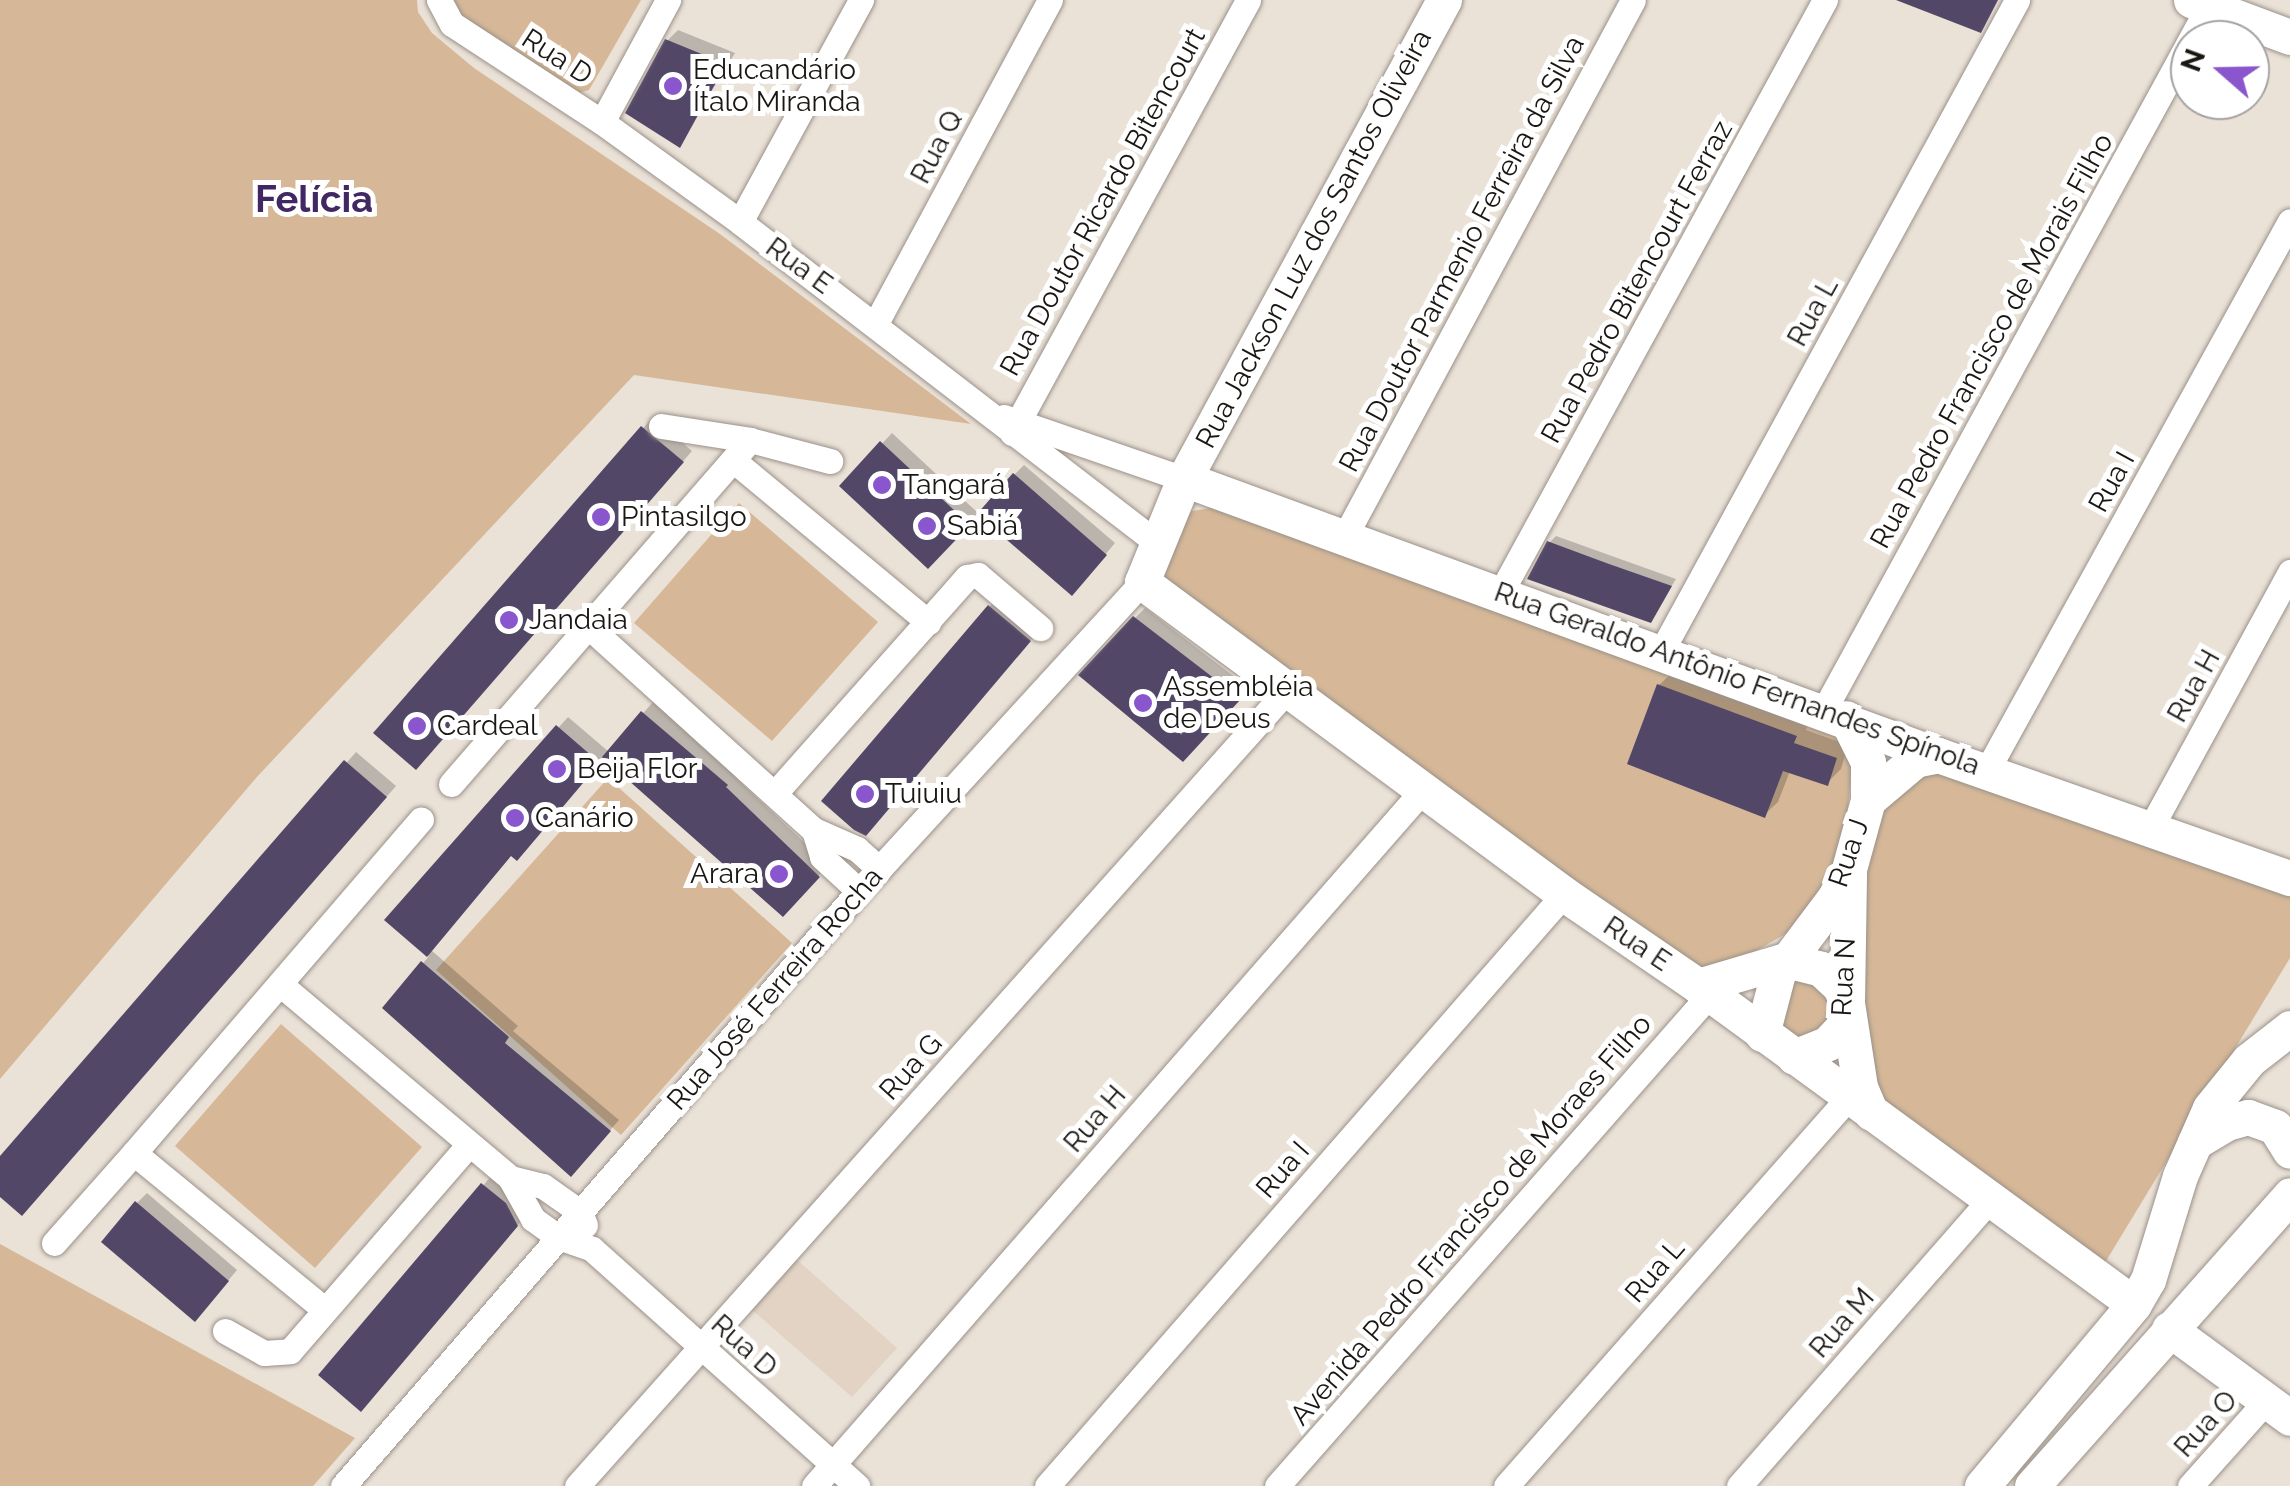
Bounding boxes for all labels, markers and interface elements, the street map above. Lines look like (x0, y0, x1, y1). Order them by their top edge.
north arrow (2170, 20, 2270, 120)
street label: Rua D (516, 22, 598, 92)
street label: Rua Doutor Ricardo Bitencourt (993, 22, 1213, 382)
street label: Rua Jackson Luz dos Santos Oliveira (1189, 24, 1439, 454)
street label: Rua Doutor Parmenio Ferreira da Silva (1332, 30, 1592, 478)
text: N (2174, 45, 2212, 76)
place label: Educandário Ítalo Miranda (693, 53, 861, 119)
marker: Educandário Ítalo Miranda (662, 75, 684, 97)
street label: Rua Q (904, 105, 970, 189)
street label: Rua Pedro Bitencourt Ferraz (1534, 115, 1740, 449)
street label: Rua Pedro Francisco de Morais Filho (1864, 128, 2120, 554)
district label: Felícia (255, 176, 373, 222)
street label: Rua E (759, 231, 839, 301)
street label: Rua L (1781, 272, 1845, 352)
street label: Rua I (2082, 446, 2142, 518)
place label: Tangará (902, 468, 1005, 502)
marker: Tangará (871, 474, 893, 496)
place label: Pintasilgo (621, 500, 747, 534)
marker: Pintasilgo (590, 506, 612, 528)
place label: Sabiá (947, 509, 1018, 543)
marker: Sabiá (916, 515, 938, 537)
street label: Rua Geraldo Antônio Fernandes Spínola (1489, 575, 1985, 783)
place label: Jandaia (529, 603, 628, 637)
marker: Jandaia (498, 609, 520, 631)
street label: Rua H (2160, 644, 2228, 728)
place label: Assembléia de Deus (1163, 670, 1314, 736)
marker: Assembléia de Deus (1132, 692, 1154, 714)
place label: Cardeal (437, 709, 538, 743)
marker: Cardeal (406, 715, 428, 737)
place label: Beija Flor (577, 752, 697, 786)
marker: Beija Flor (546, 758, 568, 780)
place label: Tuiuiu (885, 777, 962, 811)
marker: Tuiuiu (854, 783, 876, 805)
place label: Canário (535, 801, 634, 835)
marker: Canário (504, 807, 526, 829)
street label: Rua J (1822, 814, 1876, 892)
place label: Arara (690, 857, 759, 891)
street label: Rua José Ferreira Rocha (660, 860, 890, 1118)
marker: Arara (768, 863, 790, 885)
street label: Rua E (1597, 909, 1677, 979)
street label: Rua N (1825, 937, 1863, 1017)
street label: Avenida Pedro Francisco de Moraes Filho (1283, 1008, 1659, 1432)
street label: Rua G (873, 1027, 949, 1107)
street label: Rua H (1057, 1079, 1133, 1159)
street label: Rua I (1249, 1135, 1317, 1205)
street label: Rua L (1618, 1232, 1692, 1310)
street label: Rua M (1803, 1281, 1881, 1365)
street label: Rua D (704, 1308, 784, 1384)
street label: Rua O (2167, 1384, 2245, 1464)

